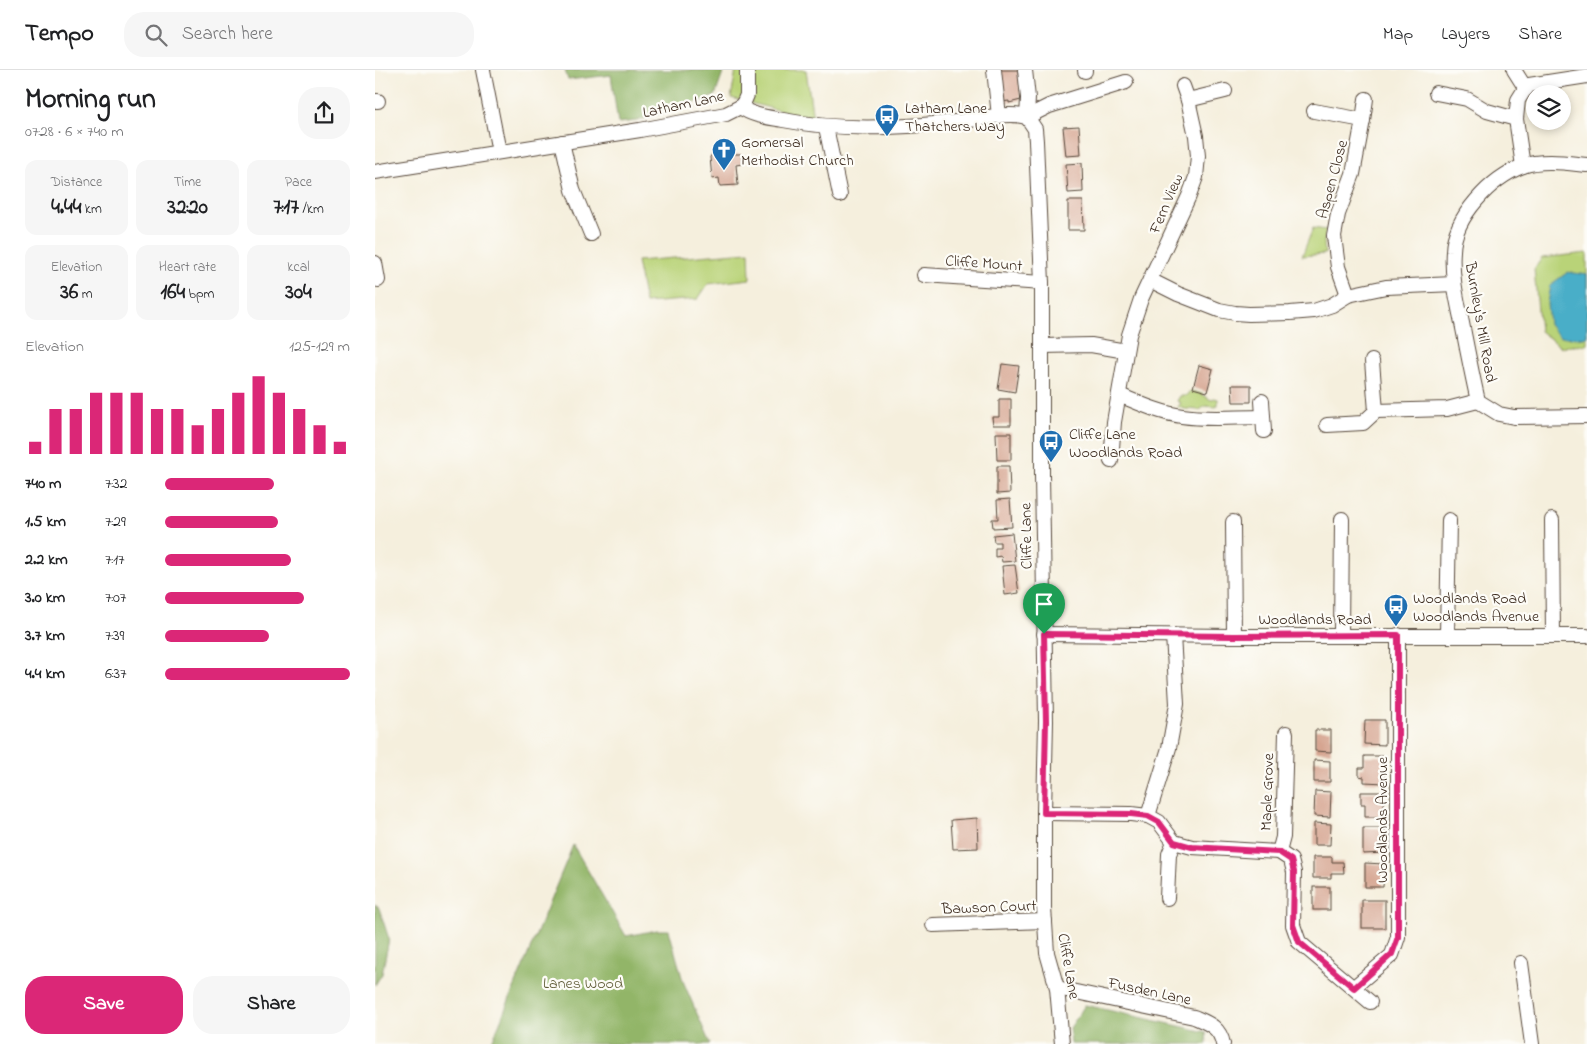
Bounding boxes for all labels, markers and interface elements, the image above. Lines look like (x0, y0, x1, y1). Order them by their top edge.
search box (124, 12, 474, 57)
text: Tempo (25, 17, 94, 52)
icon: search (142, 21, 170, 49)
text: Search here (182, 21, 273, 48)
text: Map (1383, 22, 1413, 48)
text: Layers (1441, 22, 1491, 48)
text: Share (1519, 22, 1562, 48)
text: Morning run (25, 80, 156, 121)
street label: Latham Lane (641, 85, 727, 125)
map controls (1526, 85, 1571, 130)
button: layers (1526, 85, 1571, 130)
button: share (298, 87, 350, 139)
place label: Latham Lane Thatchers Way (905, 97, 1005, 139)
bus stop icon: Latham Lane Thatchers Way (874, 103, 900, 137)
text: 07:28 · 6 × 740 m (25, 120, 124, 144)
place label: Gomersal Methodist Church (741, 131, 854, 173)
church icon: Gomersal Methodist Church (711, 137, 737, 171)
street label: Aspen Close (1311, 137, 1355, 222)
street label: Fern View (1143, 170, 1190, 239)
text: Distance (51, 172, 102, 193)
text: Time (174, 172, 201, 193)
text: Pace (285, 172, 312, 193)
text: 4.44 (51, 193, 81, 223)
text: 32:20 (167, 193, 208, 223)
text: 7:17 (273, 193, 299, 223)
text: km (81, 199, 102, 220)
text: /km (299, 199, 324, 220)
street label: Cliffe Mount (944, 249, 1024, 279)
text: Elevation (51, 257, 102, 278)
text: Heart rate (159, 257, 216, 278)
text: kcal (287, 257, 310, 278)
street label: Burnley's Mill Road (1457, 259, 1502, 385)
text: 36 (60, 278, 78, 308)
text: 164 (161, 278, 185, 308)
text: 304 (285, 278, 312, 308)
text: m (78, 284, 93, 305)
text: bpm (185, 284, 214, 305)
text: Elevation (25, 335, 84, 359)
text: 125–129 m (289, 335, 350, 359)
place label: Cliffe Lane Woodlands Road (1069, 423, 1182, 465)
bus stop icon: Cliffe Lane Woodlands Road (1038, 429, 1064, 463)
text: 740 m (25, 472, 62, 496)
text: 7:32 (105, 472, 128, 496)
street label: Cliffe Lane (1014, 502, 1040, 569)
text: 1.5 km (25, 510, 66, 534)
text: 7:29 (105, 510, 126, 534)
text: 2.2 km (25, 548, 68, 572)
text: 7:17 (105, 548, 125, 572)
pin (1023, 583, 1065, 634)
text: 3.0 km (25, 586, 65, 610)
text: 7:07 (105, 586, 126, 610)
place label: Woodlands Road Woodlands Avenue (1413, 587, 1540, 629)
icon: arrive (1030, 590, 1058, 618)
bus stop icon: Woodlands Road Woodlands Avenue (1383, 593, 1409, 627)
street label: Woodlands Road (1258, 608, 1372, 632)
text: 3.7 km (25, 624, 65, 648)
text: 7:39 (105, 624, 124, 648)
text: 4.4 km (25, 662, 65, 686)
text: 6:37 (105, 662, 127, 686)
street label: Maple Grove (1255, 752, 1281, 831)
street label: Woodlands Avenue (1371, 756, 1395, 883)
street label: Bawson Court (940, 894, 1037, 922)
street label: Cliffe Lane (1050, 931, 1086, 1002)
street label: Fusden Lane (1105, 971, 1194, 1013)
park label: Lanes Wood (543, 972, 623, 996)
button: Save (25, 976, 183, 1034)
button: Share (193, 976, 350, 1034)

